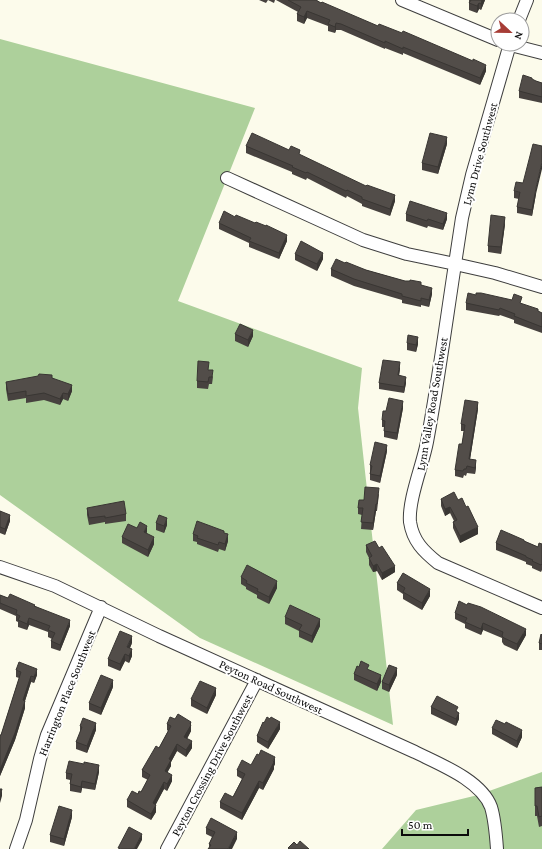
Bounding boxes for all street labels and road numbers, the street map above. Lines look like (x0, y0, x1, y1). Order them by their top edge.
street label: Lynn Drive Southwest (460, 100, 501, 207)
street label: Lynn Valley Road Southwest (413, 335, 451, 472)
street label: Harrington Place Southwest (35, 627, 99, 758)
street label: Peyton Road Southwest (217, 657, 326, 718)
street label: Peyton Crossing Drive Southwest (169, 691, 256, 838)

